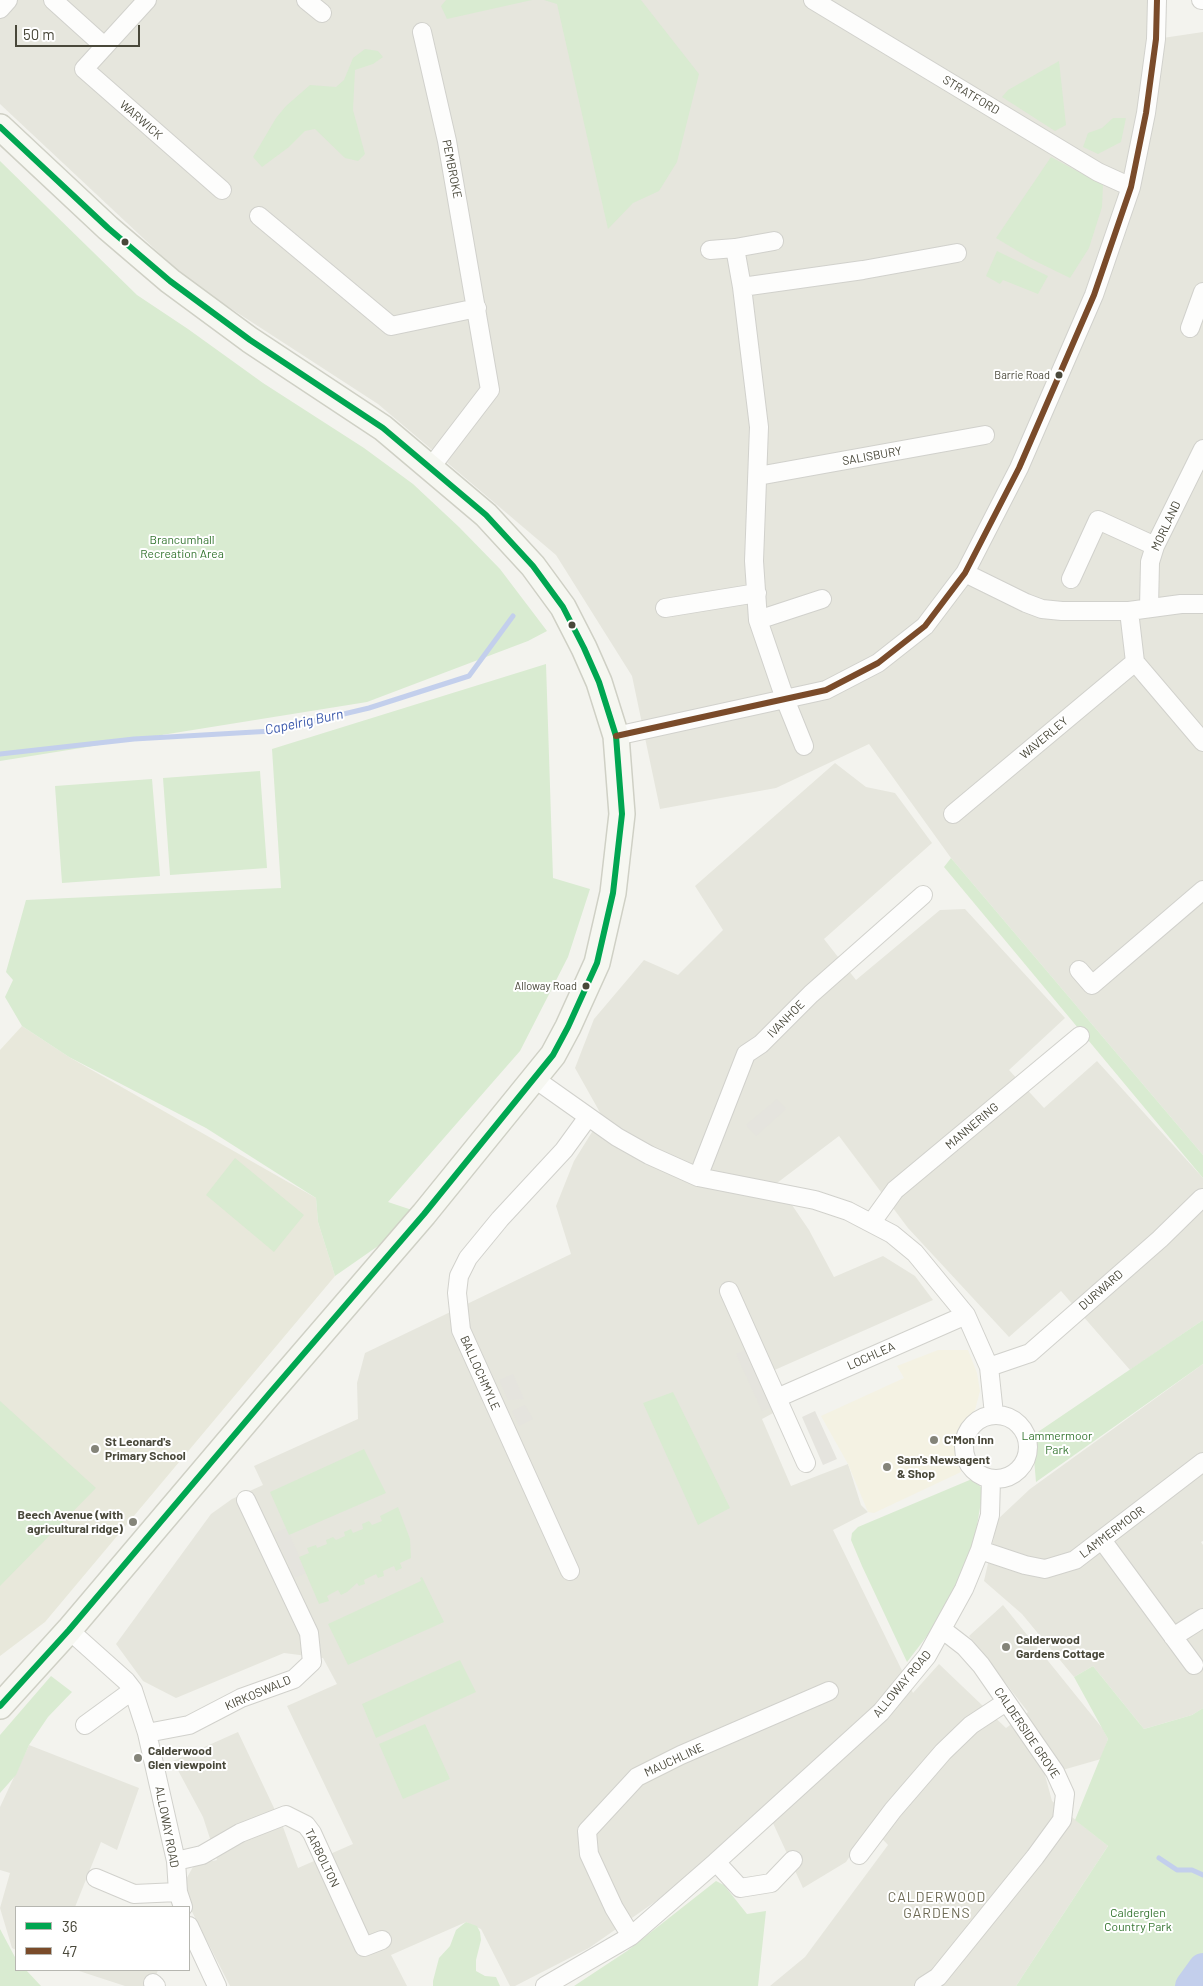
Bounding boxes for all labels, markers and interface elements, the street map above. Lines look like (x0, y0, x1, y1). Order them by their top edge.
scale bar (18, 15, 142, 47)
text: 50 m (23, 25, 55, 43)
street label: STRATFORD (940, 72, 1002, 118)
street label: WARWICK (117, 97, 165, 143)
street label: PEMBROKE (439, 138, 465, 200)
unlabelled marker (120, 237, 130, 247)
place label: Barrie Road (994, 368, 1050, 382)
marker: Barrie Road (1054, 370, 1064, 380)
street label: SALISBURY (841, 444, 903, 468)
street label: MORLAND (1148, 499, 1184, 553)
park label: Brancumhall Recreation Area (140, 533, 224, 561)
unlabelled marker (567, 620, 577, 630)
water label: Capelrig Burn (263, 706, 345, 738)
street label: WAVERLEY (1017, 714, 1071, 762)
place label: Alloway Road (515, 979, 577, 993)
marker: Alloway Road (581, 981, 591, 991)
street label: IVANHOE (764, 997, 808, 1041)
street label: MANNERING (943, 1100, 1001, 1152)
street label: DURWARD (1076, 1267, 1126, 1313)
street label: BALLOCHMYLE (457, 1333, 503, 1413)
street label: LOCHLEA (845, 1339, 897, 1373)
park label: Lammermoor Park (1022, 1429, 1092, 1457)
place label: C'Mon Inn (944, 1433, 994, 1447)
marker: C'Mon Inn (928, 1434, 940, 1446)
place label: St Leonard's Primary School (105, 1435, 186, 1463)
marker: St Leonard's Primary School (89, 1443, 101, 1455)
place label: Sam's Newsagent & Shop (897, 1453, 990, 1481)
marker: Sam's Newsagent & Shop (881, 1461, 893, 1473)
street label: LAMMERMOOR (1077, 1503, 1147, 1561)
place label: Beech Avenue (with agricultural ridge) (17, 1508, 123, 1536)
marker: Beech Avenue (with agricultural ridge) (127, 1516, 139, 1528)
place label: Calderwood Gardens Cottage (1016, 1633, 1105, 1661)
marker: Calderwood Gardens Cottage (1000, 1641, 1012, 1653)
street label: ALLOWAY ROAD (870, 1648, 934, 1720)
street label: KIRKOSWALD (223, 1673, 293, 1713)
street label: CALDERSIDE GROVE (991, 1685, 1063, 1781)
street label: MAUCHLINE (642, 1740, 706, 1780)
place label: Calderwood Glen viewpoint (148, 1744, 226, 1772)
marker: Calderwood Glen viewpoint (132, 1752, 144, 1764)
street label: ALLOWAY ROAD (152, 1785, 182, 1869)
street label: TARBOLTON (302, 1826, 342, 1890)
district label: CALDERWOOD GARDENS (886, 1889, 988, 1921)
legend (15, 1906, 190, 1971)
park label: Calderglen Country Park (1104, 1906, 1172, 1934)
text: 36 (62, 1917, 77, 1935)
text: 47 (62, 1942, 77, 1960)

